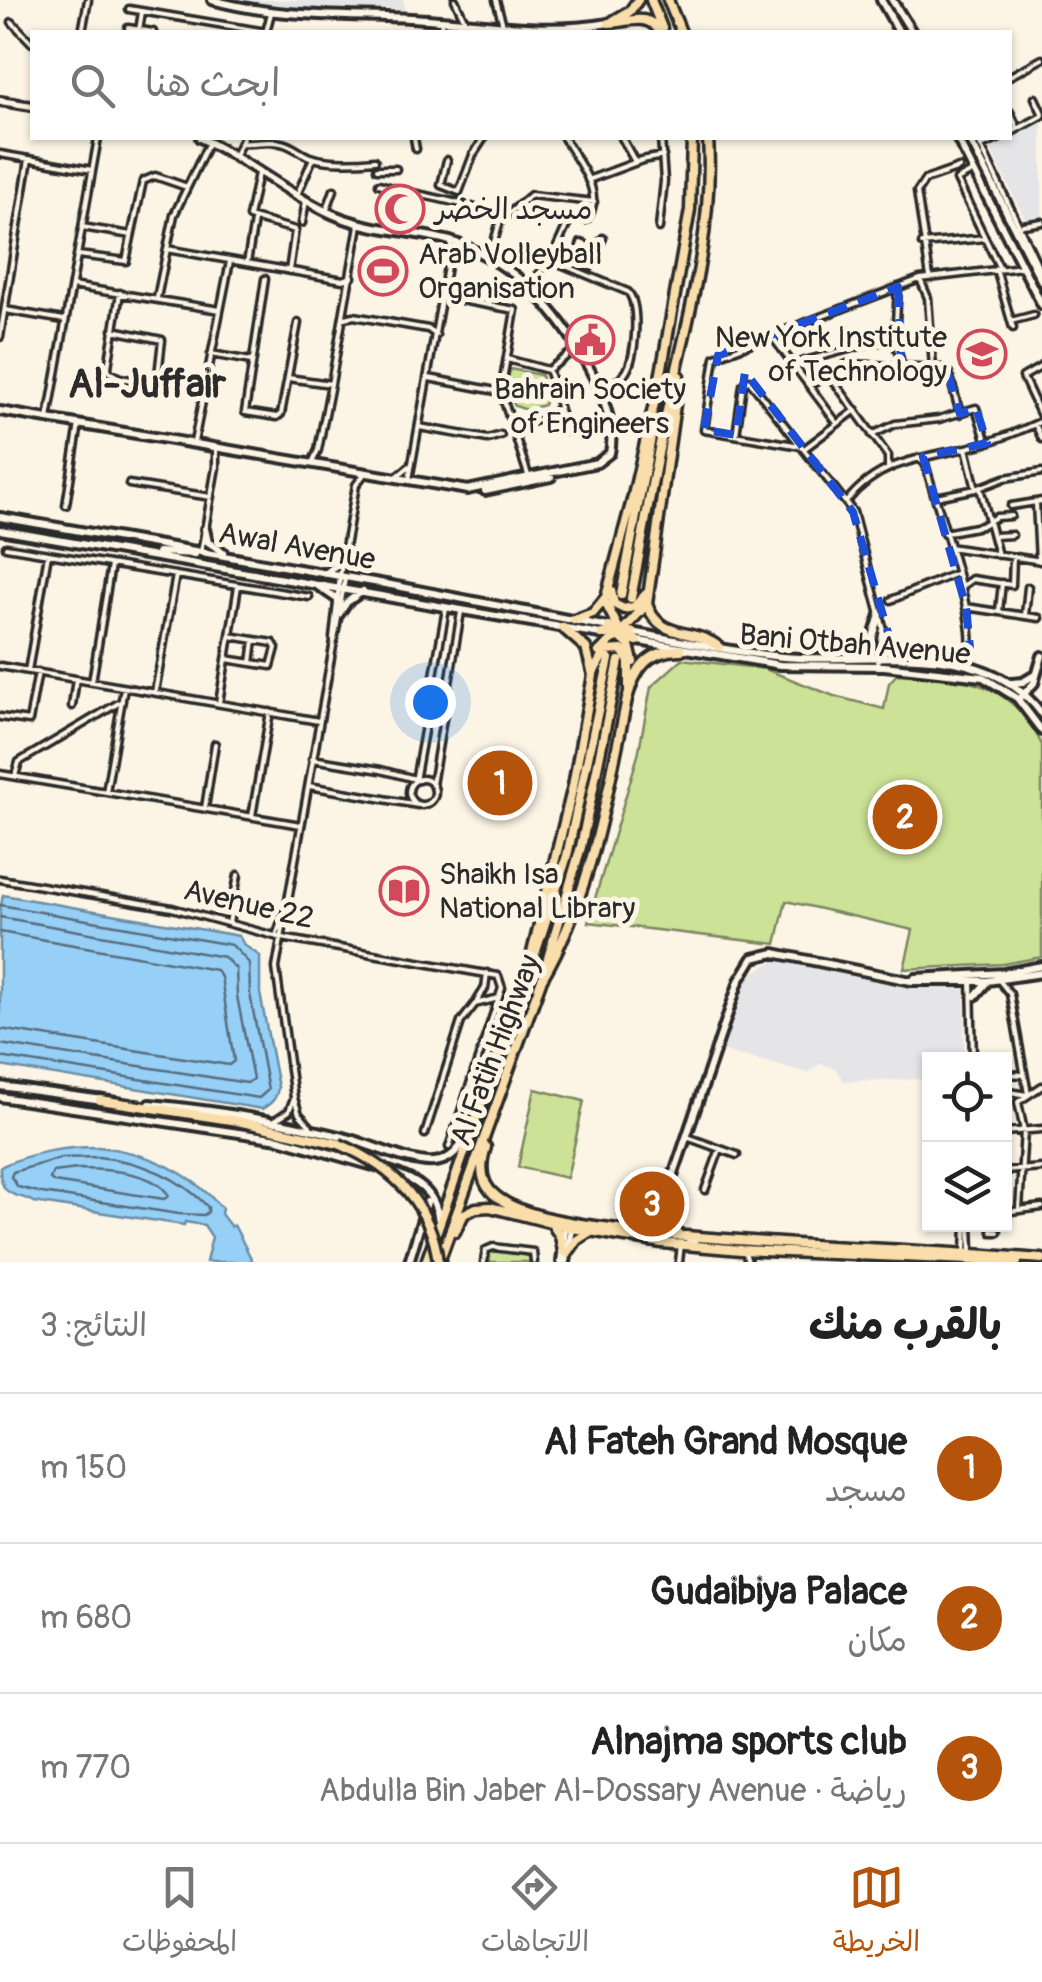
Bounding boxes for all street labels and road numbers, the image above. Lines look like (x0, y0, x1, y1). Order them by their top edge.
street label: Awal Avenue (216, 514, 378, 579)
street label: Bani Otbah Avenue (738, 616, 972, 673)
street label: Avenue 22 (180, 872, 317, 937)
street label: Al Fatih Highway (442, 949, 549, 1151)

